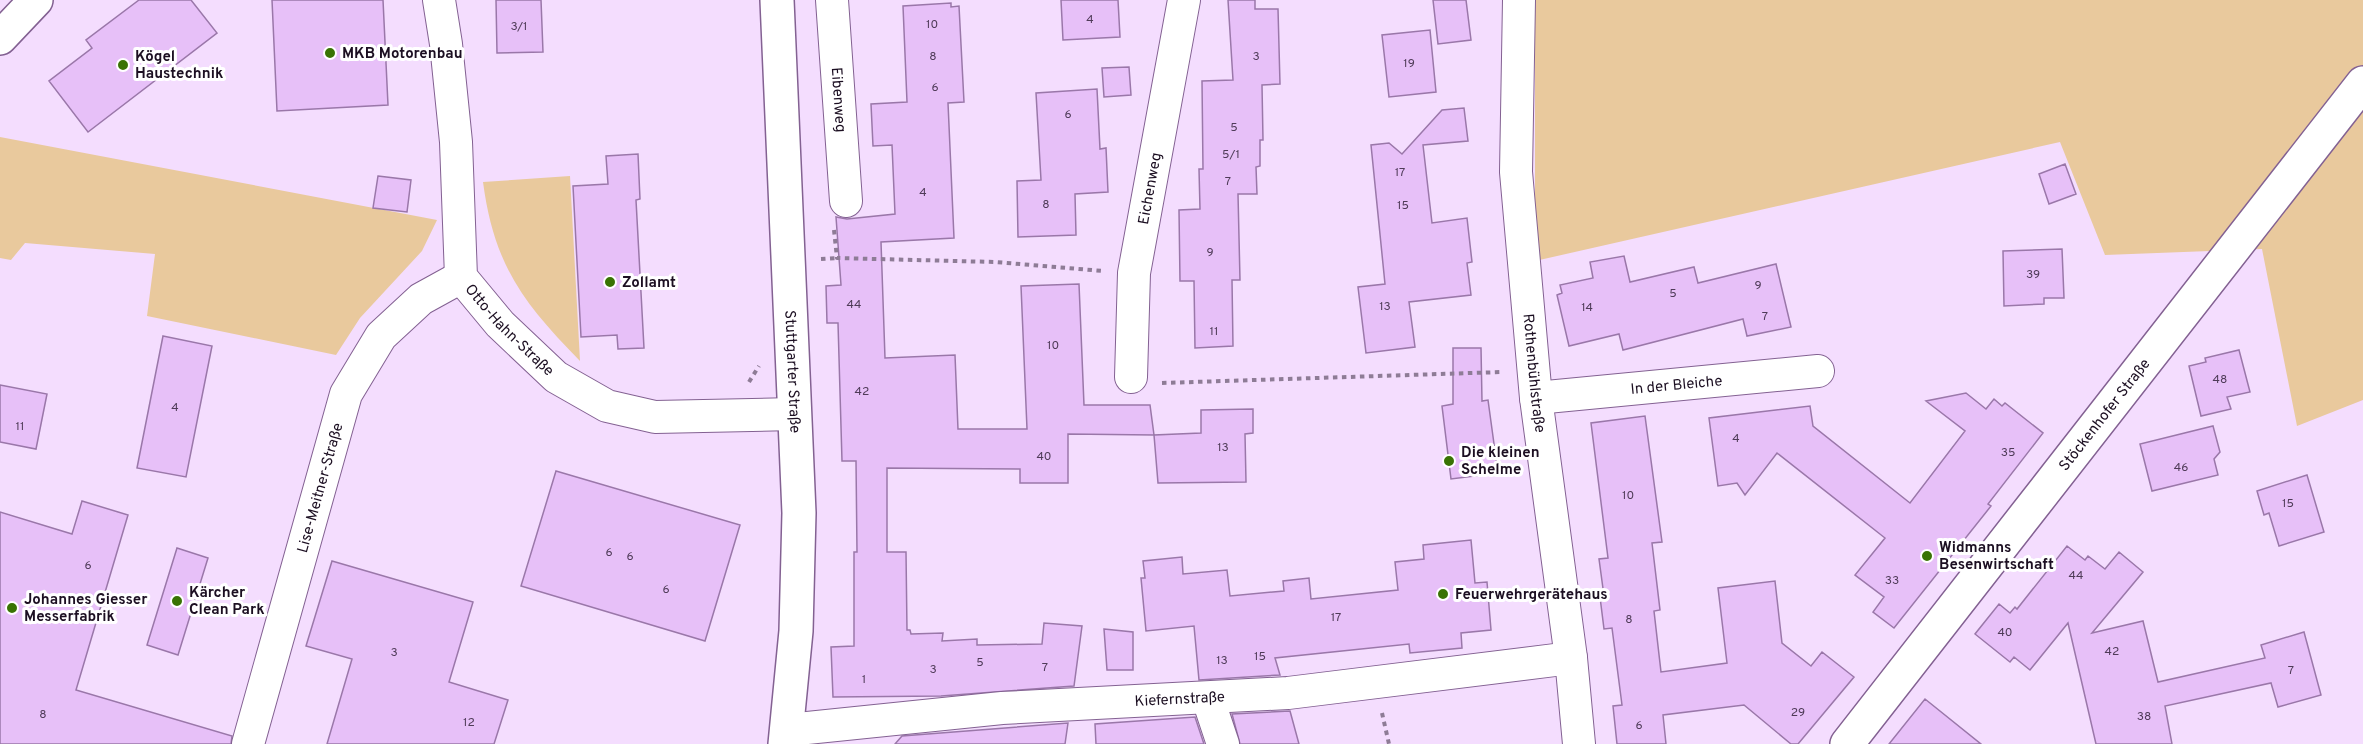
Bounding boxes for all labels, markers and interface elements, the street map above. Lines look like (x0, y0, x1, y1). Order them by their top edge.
house number: 4 (1086, 12, 1094, 28)
house number: 10 (926, 17, 938, 33)
house number: 3/1 (510, 19, 528, 35)
place label: MKB Motorenbau (342, 45, 463, 64)
marker: MKB Motorenbau (323, 46, 337, 60)
place label: Kögel Haustechnik (135, 48, 223, 84)
house number: 8 (929, 49, 937, 65)
house number: 3 (1252, 49, 1260, 65)
house number: 19 (1403, 56, 1415, 72)
marker: Kögel Haustechnik (116, 58, 130, 72)
street label: Eibenweg (826, 67, 849, 133)
house number: 6 (931, 80, 939, 96)
house number: 6 (1064, 107, 1072, 123)
house number: 5 (1230, 120, 1238, 136)
house number: 5/1 (1222, 147, 1240, 163)
street label: Eichenweg (1135, 151, 1167, 226)
house number: 17 (1395, 165, 1405, 181)
house number: 7 (1225, 174, 1231, 190)
house number: 4 (919, 185, 927, 201)
house number: 8 (1042, 197, 1050, 213)
house number: 15 (1397, 198, 1409, 214)
house number: 9 (1206, 245, 1214, 261)
house number: 39 (2026, 267, 2040, 283)
place label: Zollamt (622, 274, 676, 293)
marker: Zollamt (603, 275, 617, 289)
house number: 9 (1754, 278, 1762, 294)
street label: Otto-Hahn-Straße (460, 281, 557, 381)
house number: 5 (1669, 286, 1677, 302)
house number: 44 (847, 297, 861, 313)
house number: 13 (1379, 299, 1391, 315)
house number: 14 (1581, 300, 1593, 316)
house number: 7 (1762, 309, 1768, 325)
street label: Stuttgarter Straße (779, 310, 804, 434)
street label: Rothenbühlstraße (1518, 313, 1549, 434)
house number: 11 (1210, 324, 1218, 340)
house number: 10 (1047, 338, 1059, 354)
street label: Stöckenhofer Straße (2056, 355, 2155, 475)
street label: In der Bleiche (1630, 372, 1723, 400)
house number: 48 (2213, 372, 2227, 388)
house number: 42 (855, 384, 869, 400)
house number: 4 (171, 400, 179, 416)
house number: 11 (16, 419, 24, 435)
street label: Lise-Meitner-Straße (294, 421, 348, 555)
house number: 4 (1732, 431, 1740, 447)
house number: 13 (1217, 440, 1229, 456)
place label: Die kleinen Schelme (1461, 444, 1540, 480)
house number: 35 (2001, 445, 2015, 461)
house number: 40 (1036, 449, 1052, 465)
marker: Die kleinen Schelme (1442, 454, 1456, 468)
house number: 46 (2174, 460, 2188, 476)
house number: 10 (1622, 488, 1634, 504)
house number: 15 (2282, 496, 2294, 512)
place label: Widmanns Besenwirtschaft (1939, 539, 2054, 575)
house number: 6 (605, 545, 613, 561)
house number: 6 (626, 549, 634, 565)
marker: Widmanns Besenwirtschaft (1920, 549, 1934, 563)
house number: 6 (84, 558, 92, 574)
house number: 44 (2069, 568, 2083, 584)
house number: 33 (1885, 573, 1899, 589)
house number: 6 (662, 582, 670, 598)
place label: Kärcher Clean Park (189, 584, 265, 620)
place label: Feuerwehrgerätehaus (1455, 586, 1608, 605)
marker: Feuerwehrgerätehaus (1436, 587, 1450, 601)
place label: Johannes Giesser Messerfabrik (24, 591, 148, 627)
marker: Kärcher Clean Park (170, 594, 184, 608)
marker: Johannes Giesser Messerfabrik (5, 601, 19, 615)
house number: 17 (1331, 610, 1341, 626)
house number: 8 (1625, 612, 1633, 628)
house number: 40 (1997, 625, 2013, 641)
house number: 42 (2105, 644, 2119, 660)
house number: 3 (390, 645, 398, 661)
house number: 15 (1254, 649, 1266, 665)
house number: 13 (1216, 653, 1228, 669)
house number: 5 (976, 655, 984, 671)
house number: 7 (1042, 660, 1048, 676)
house number: 3 (929, 662, 937, 678)
house number: 7 (2288, 663, 2294, 679)
house number: 1 (862, 672, 866, 688)
street label: Kiefernstraße (1134, 688, 1225, 712)
house number: 29 (1791, 705, 1805, 721)
house number: 8 (39, 707, 47, 723)
house number: 38 (2137, 709, 2151, 725)
house number: 12 (463, 715, 475, 731)
house number: 6 (1635, 718, 1643, 734)

